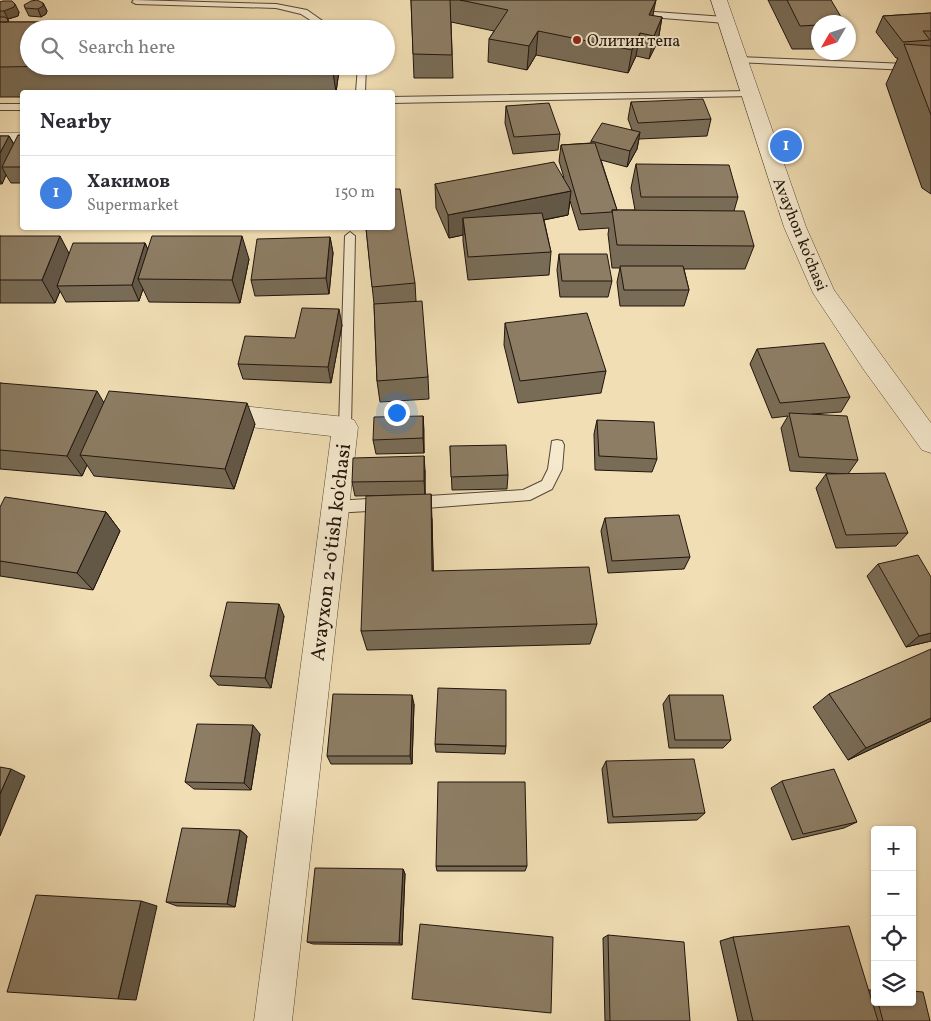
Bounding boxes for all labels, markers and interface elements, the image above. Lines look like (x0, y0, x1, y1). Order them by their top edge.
north arrow (811, 15, 856, 60)
search box (20, 20, 395, 75)
place label: Олитин тепа (587, 31, 680, 53)
icon: search (38, 34, 66, 62)
marker: Олитин тепа (571, 34, 583, 46)
text: Search here (78, 35, 175, 61)
text: Nearby (40, 108, 111, 137)
pin: 1 (770, 127, 802, 165)
text: Хакимов (87, 169, 170, 195)
street label: Avayhon ko'chasi (766, 175, 832, 295)
text: 1 (53, 182, 59, 204)
text: 150 m (334, 182, 375, 204)
text: Supermarket (87, 195, 179, 217)
your location (384, 400, 410, 426)
street label: Avayxon 2-o'tish ko'chasi (305, 442, 359, 663)
map controls (871, 826, 916, 1006)
button: + (871, 826, 916, 871)
button: − (871, 871, 916, 916)
button: locate (871, 916, 916, 961)
button: layers (871, 961, 916, 1006)

